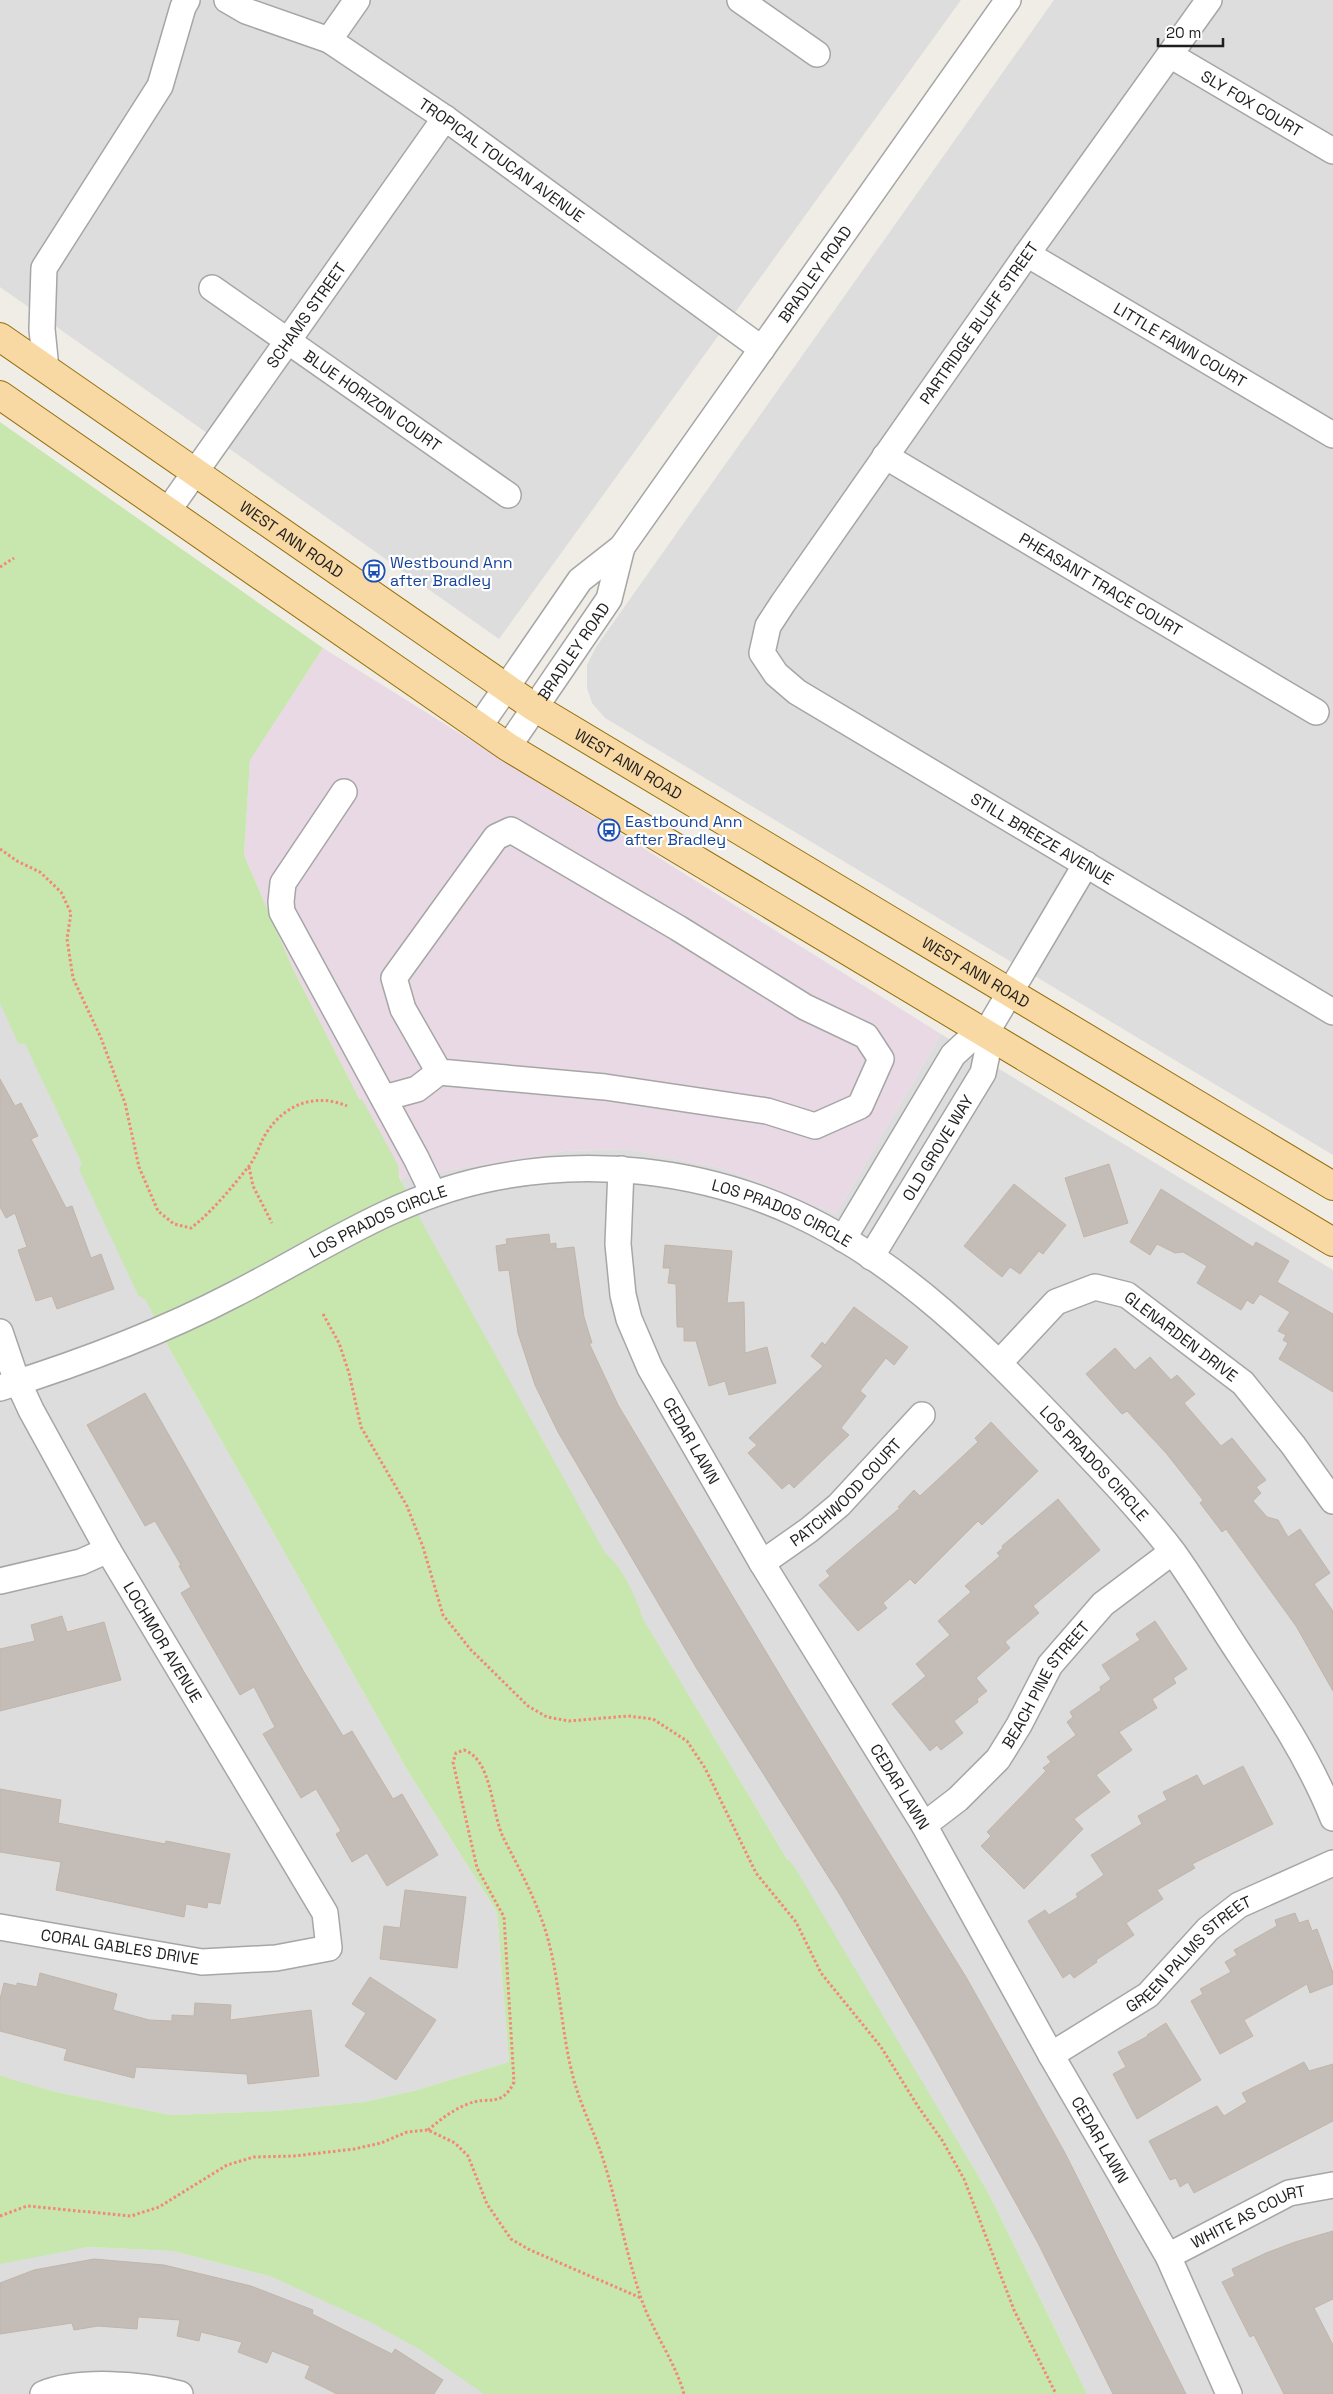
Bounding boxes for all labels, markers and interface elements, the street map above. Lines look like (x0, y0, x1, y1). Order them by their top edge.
scale bar (1158, 15, 1223, 47)
text: 20 m (1166, 23, 1201, 42)
street label: SLY FOX COURT (1197, 65, 1307, 141)
street label: TROPICAL TOUCAN AVENUE (415, 93, 589, 227)
street label: BRADLEY ROAD (773, 221, 856, 327)
street label: PARTRIDGE BLUFF STREET (915, 238, 1043, 408)
street label: SCHAMS STREET (261, 258, 350, 372)
street label: LITTLE FAWN COURT (1110, 297, 1250, 392)
street label: BLUE HORIZON COURT (300, 345, 446, 456)
street label: WEST ANN ROAD (236, 496, 348, 583)
street label: PHEASANT TRACE COURT (1015, 528, 1186, 641)
place label: Westbound Ann after Bradley (390, 552, 513, 591)
bus stop icon: Westbound Ann after Bradley (362, 559, 386, 583)
street label: BRADLEY ROAD (533, 598, 614, 704)
street label: WEST ANN ROAD (571, 723, 686, 804)
street label: STILL BREEZE AVENUE (967, 788, 1118, 889)
place label: Eastbound Ann after Bradley (625, 811, 742, 850)
bus stop icon: Eastbound Ann after Bradley (597, 818, 621, 842)
street label: WEST ANN ROAD (918, 932, 1034, 1012)
street label: OLD GROVE WAY (897, 1091, 978, 1205)
street label: LOS PRADOS CIRCLE (710, 1174, 856, 1252)
street label: LOS PRADOS CIRCLE (305, 1180, 450, 1262)
street label: GLENARDEN DRIVE (1120, 1286, 1242, 1386)
street label: CEDAR LAWN (658, 1393, 725, 1488)
street label: LOS PRADOS CIRCLE (1036, 1401, 1153, 1525)
street label: PATCHWOOD COURT (785, 1434, 906, 1551)
street label: LOCHMOR AVENUE (119, 1578, 207, 1706)
street label: BEACH PINE STREET (997, 1616, 1094, 1752)
street label: CEDAR LAWN (866, 1740, 935, 1833)
street label: GREEN PALMS STREET (1122, 1890, 1254, 2017)
street label: CORAL GABLES DRIVE (39, 1924, 201, 1970)
street label: CEDAR LAWN (1067, 2092, 1134, 2187)
street label: WHITE AS COURT (1187, 2180, 1307, 2253)

